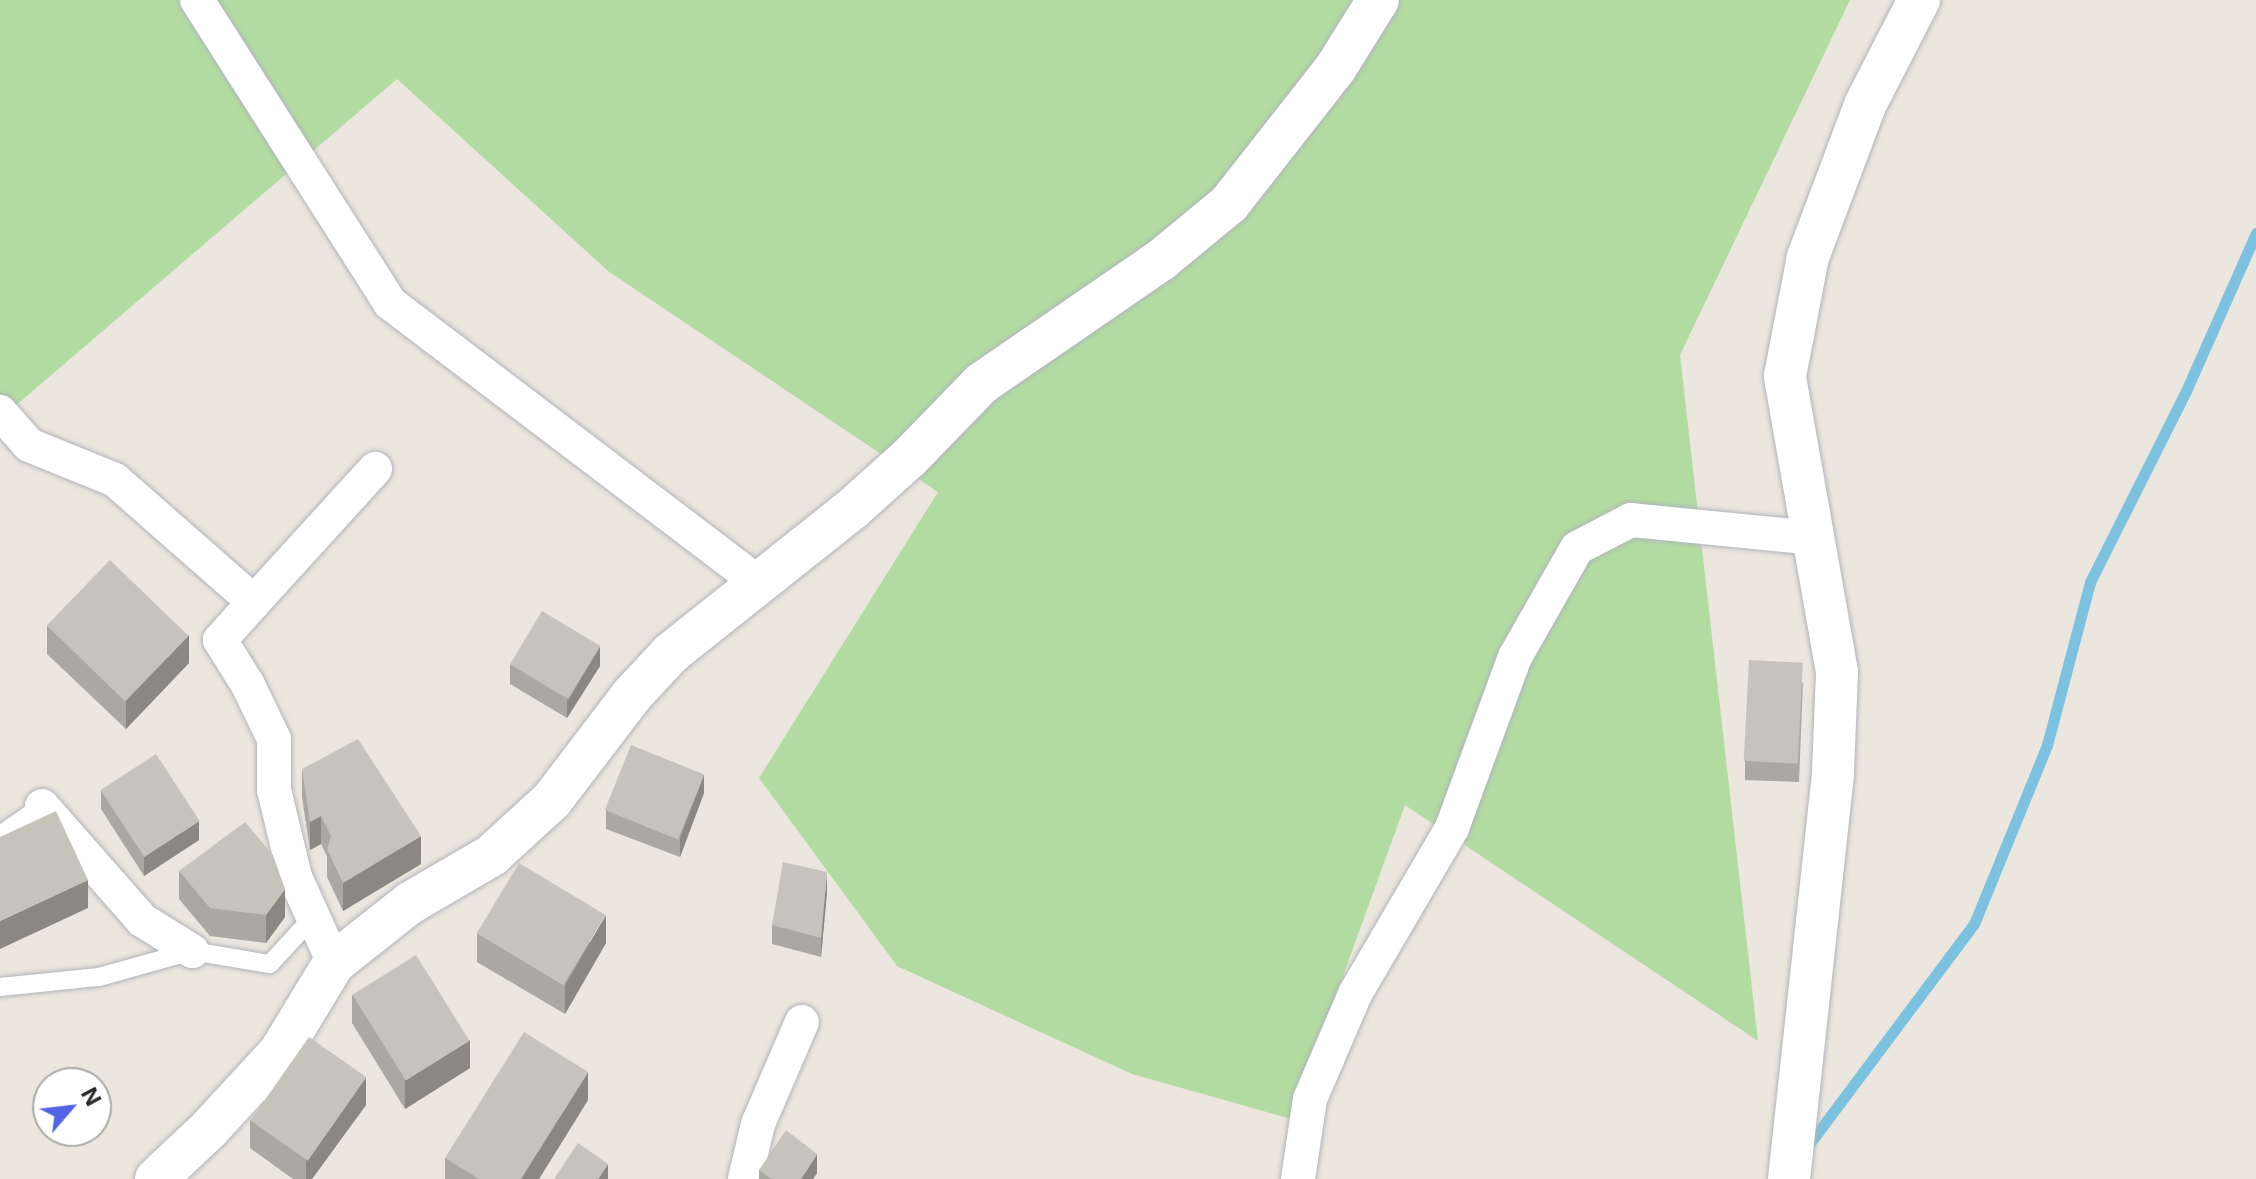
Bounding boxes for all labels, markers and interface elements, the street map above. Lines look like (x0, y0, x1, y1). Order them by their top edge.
north arrow (32, 1067, 112, 1147)
text: N (76, 1083, 107, 1110)

